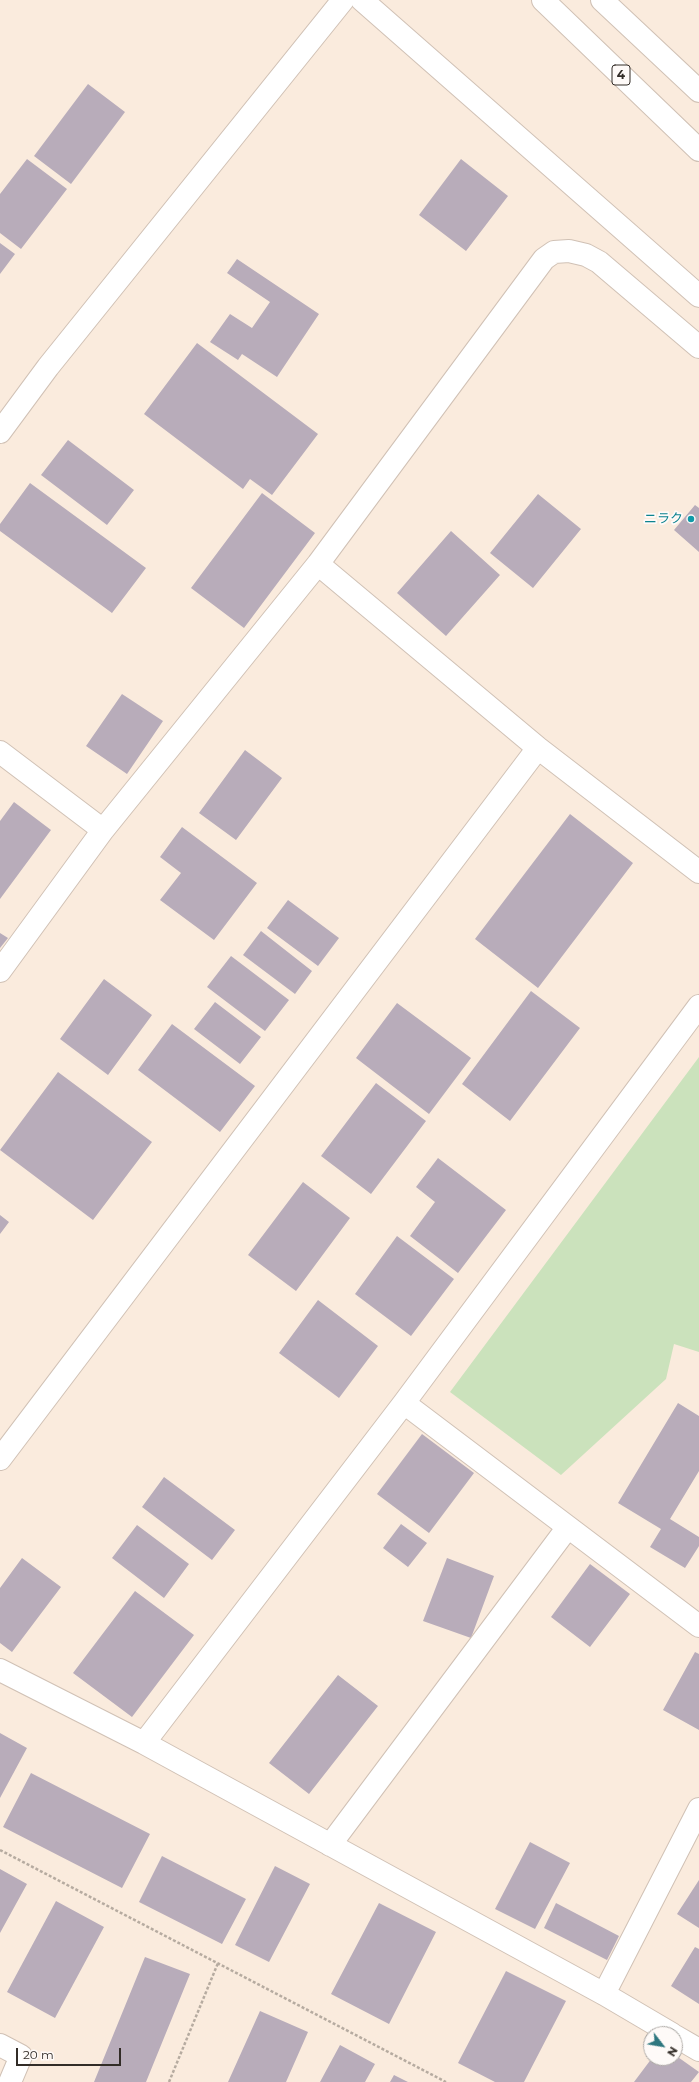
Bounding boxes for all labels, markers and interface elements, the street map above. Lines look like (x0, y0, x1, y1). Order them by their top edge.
road number: 4 (612, 65, 630, 85)
place label: ニラク (644, 511, 683, 527)
marker: ニラク (686, 514, 696, 524)
north arrow (643, 2026, 683, 2066)
scale bar (18, 2040, 123, 2066)
text: N (664, 2044, 681, 2059)
text: 20 m (23, 2047, 54, 2062)

